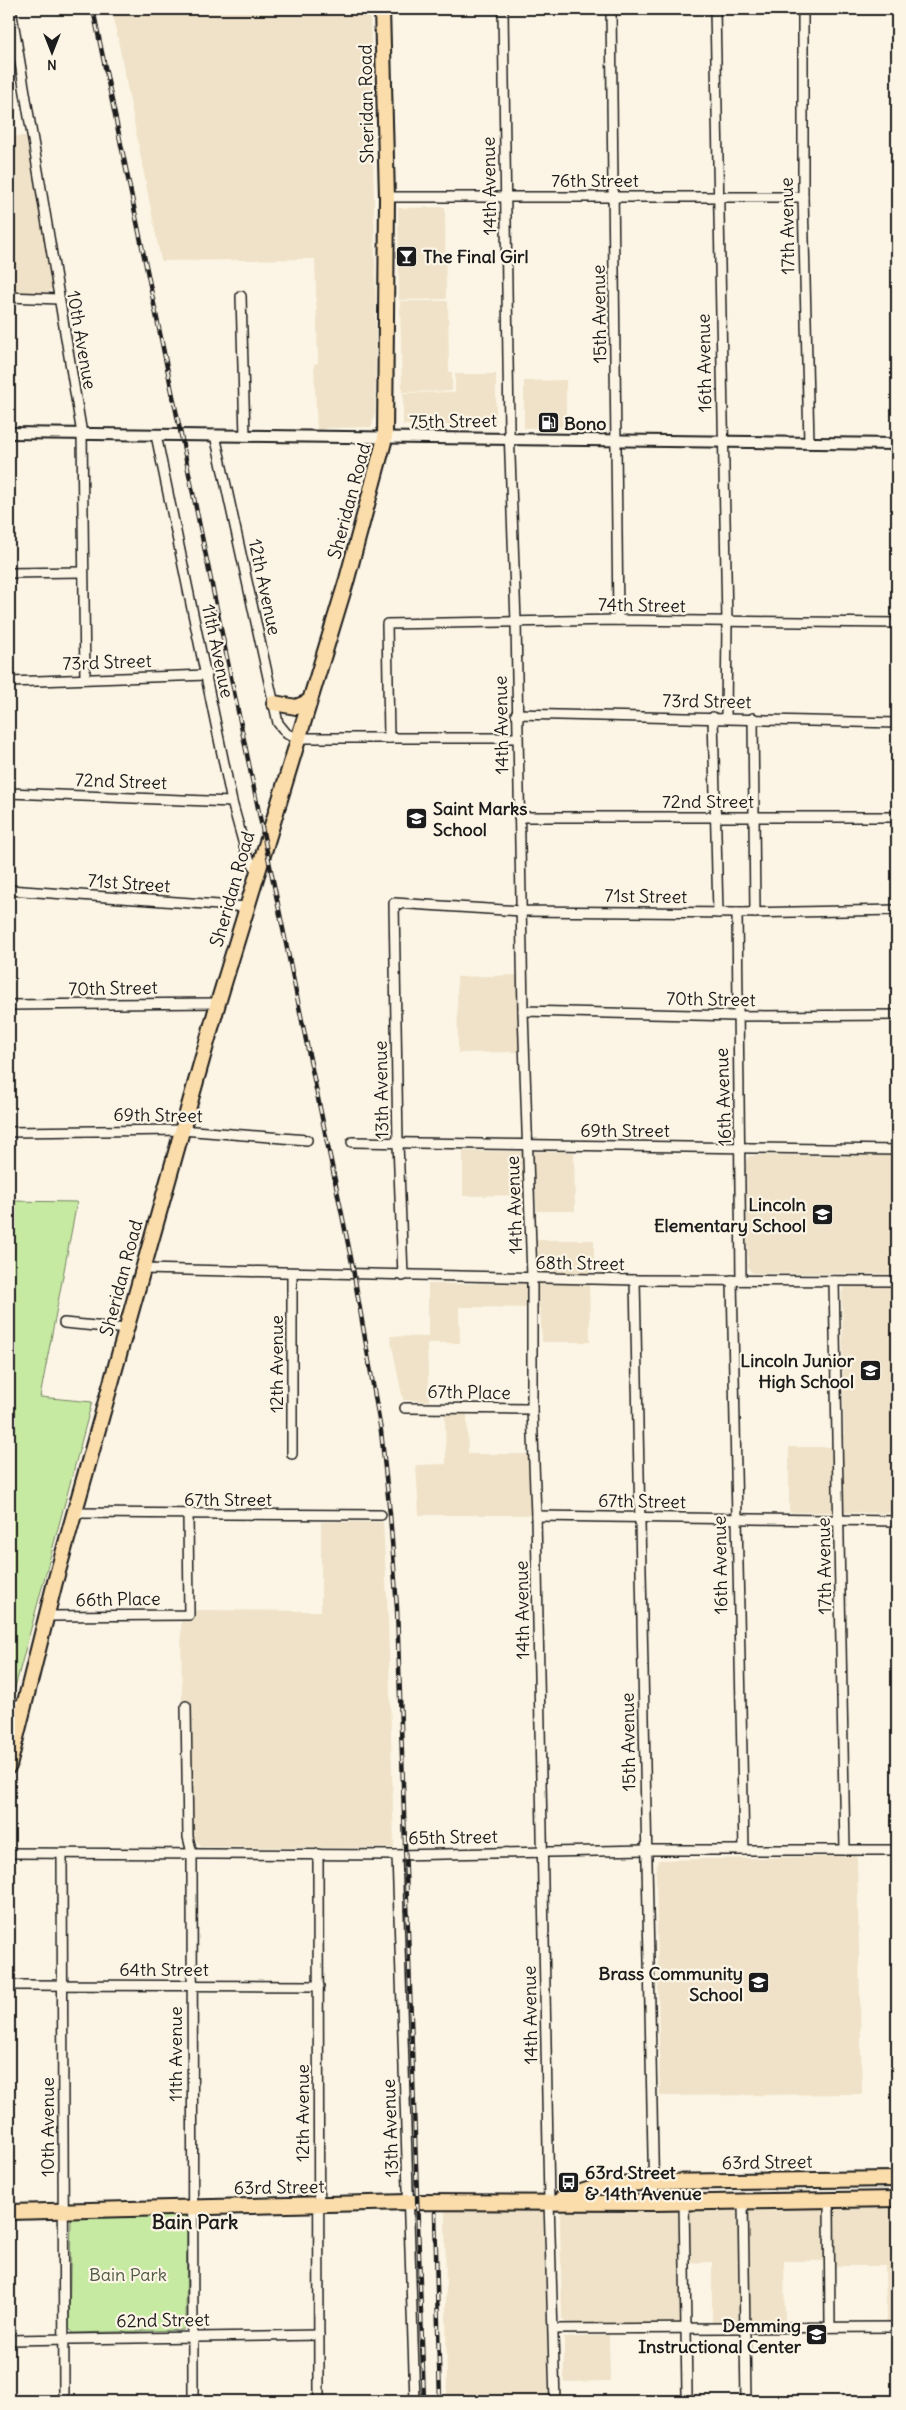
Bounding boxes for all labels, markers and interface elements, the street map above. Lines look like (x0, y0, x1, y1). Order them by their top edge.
north arrow (28, 28, 78, 78)
street label: Sheridan Road (353, 44, 379, 164)
text: N (47, 56, 57, 74)
street label: 14th Avenue (477, 136, 501, 236)
street label: 76th Street (551, 169, 639, 192)
street label: 17th Avenue (775, 177, 799, 275)
bar icon: The Final Girl (395, 244, 419, 268)
place label: The Final Girl (423, 245, 528, 268)
street label: 15th Avenue (587, 265, 611, 363)
street label: 10th Avenue (62, 289, 102, 391)
street label: 16th Avenue (692, 314, 716, 412)
street label: 75th Street (409, 409, 497, 433)
fuel station icon: Bono (536, 411, 560, 435)
place label: Bono (564, 412, 606, 435)
street label: Sheridan Road (322, 440, 376, 562)
street label: 12th Avenue (244, 537, 286, 637)
street label: 74th Street (598, 593, 686, 617)
street label: 11th Avenue (197, 602, 239, 700)
street label: 73rd Street (62, 649, 152, 675)
street label: 14th Avenue (489, 675, 513, 775)
street label: 73rd Street (662, 689, 752, 713)
street label: 72nd Street (75, 768, 167, 794)
street label: 72nd Street (662, 790, 754, 813)
place label: Saint Marks School (433, 797, 527, 841)
school or university icon: Saint Marks School (405, 806, 429, 830)
street label: Sheridan Road (205, 828, 260, 949)
street label: 71st Street (87, 869, 171, 897)
street label: 71st Street (605, 884, 687, 908)
street label: 70th Street (68, 976, 158, 1000)
street label: 70th Street (666, 987, 756, 1011)
street label: 13th Avenue (369, 1041, 393, 1139)
street label: 16th Avenue (710, 1047, 736, 1147)
street label: 69th Street (113, 1103, 203, 1127)
street label: 69th Street (580, 1119, 670, 1142)
street label: 14th Avenue (501, 1155, 527, 1255)
place label: Lincoln Elementary School (654, 1193, 807, 1237)
school or university icon: Lincoln Elementary School (810, 1202, 834, 1226)
street label: Sheridan Road (94, 1217, 148, 1339)
street label: 68th Street (535, 1251, 625, 1275)
street label: 12th Avenue (265, 1315, 288, 1413)
place label: Lincoln Junior High School (740, 1349, 855, 1393)
school or university icon: Lincoln Junior High School (858, 1358, 882, 1382)
street label: 67th Place (427, 1380, 511, 1404)
street label: 67th Street (184, 1488, 272, 1511)
street label: 67th Street (598, 1489, 686, 1513)
street label: 16th Avenue (708, 1516, 732, 1614)
street label: 17th Avenue (812, 1517, 836, 1615)
street label: 14th Avenue (510, 1560, 534, 1660)
street label: 66th Place (75, 1587, 161, 1611)
street label: 15th Avenue (616, 1693, 640, 1791)
street label: 65th Street (408, 1825, 498, 1849)
street label: 64th Street (119, 1958, 209, 1981)
place label: Brass Community School (599, 1962, 743, 2006)
street label: 14th Avenue (518, 1965, 542, 2065)
school or university icon: Brass Community School (747, 1971, 771, 1995)
street label: 11th Avenue (164, 2006, 187, 2102)
street label: 12th Avenue (291, 2064, 314, 2162)
street label: 10th Avenue (36, 2077, 59, 2177)
street label: 13th Avenue (377, 2078, 403, 2178)
street label: 63rd Street (721, 2150, 813, 2174)
place label: 63rd Street & 14th Avenue (585, 2161, 702, 2205)
bus stop icon: 63rd Street & 14th Avenue (557, 2170, 581, 2194)
street label: 63rd Street (233, 2175, 325, 2199)
district label: Bain Park (152, 2209, 238, 2234)
park label: Bain Park (89, 2263, 167, 2286)
street label: 62nd Street (116, 2308, 210, 2332)
place label: Demming Instructional Center (638, 2314, 802, 2358)
school or university icon: Demming Instructional Center (805, 2323, 829, 2347)

